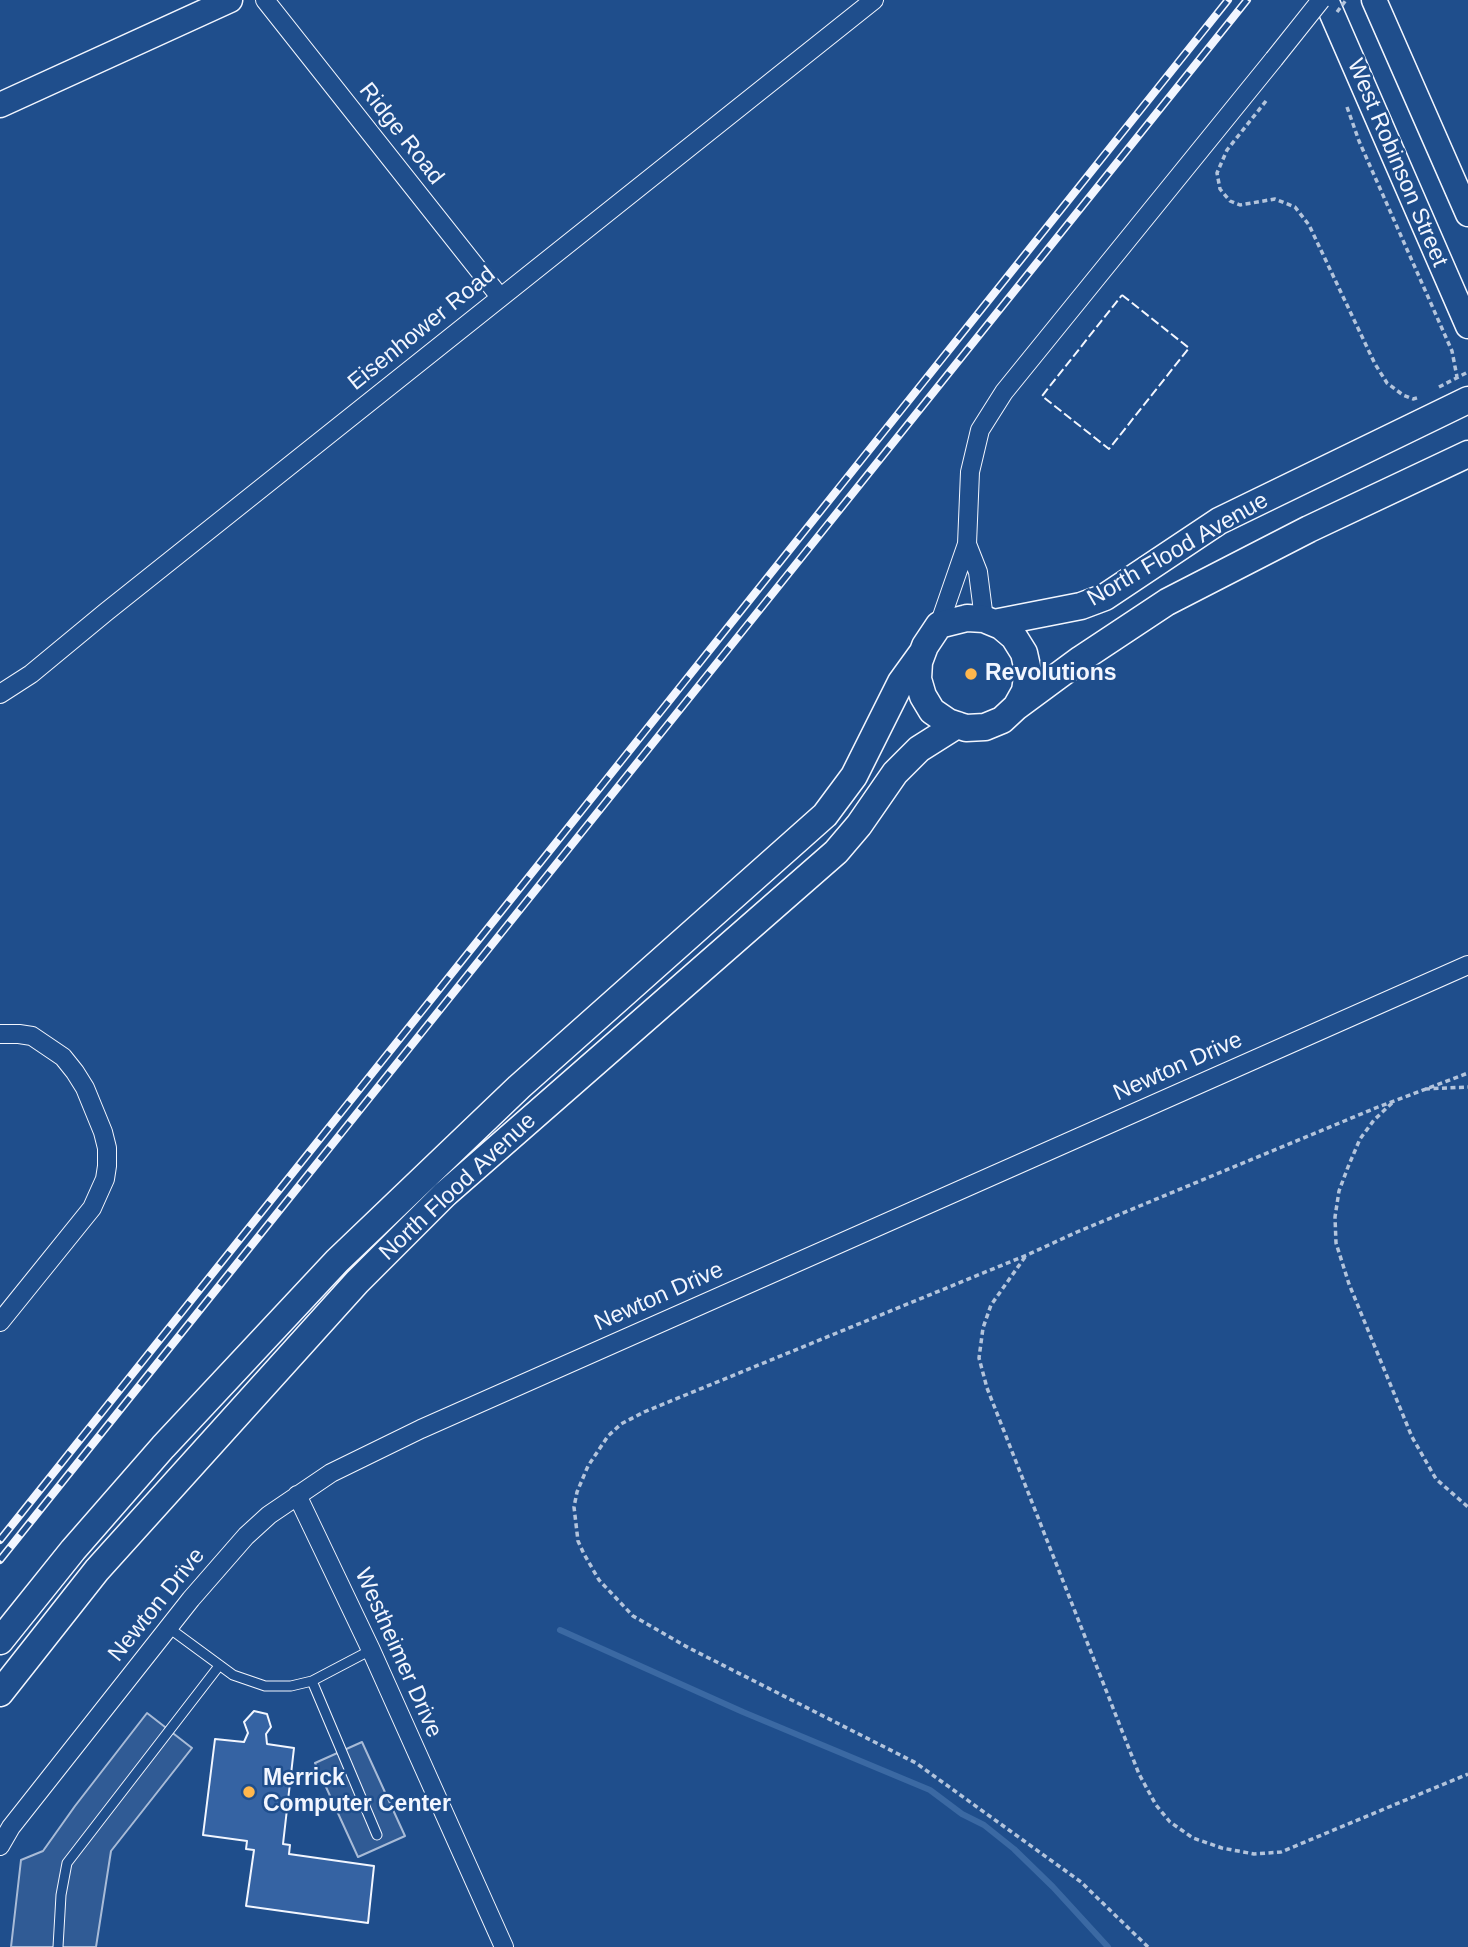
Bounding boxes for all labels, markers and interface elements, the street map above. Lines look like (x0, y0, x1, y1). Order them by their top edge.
street label: West Robinson Street (1341, 55, 1453, 271)
street label: Ridge Road (353, 78, 449, 190)
street label: Eisenhower Road (343, 261, 501, 397)
street label: North Flood Avenue (1083, 487, 1273, 613)
place label: Revolutions (985, 660, 1117, 688)
marker: Revolutions (963, 666, 979, 682)
street label: Newton Drive (1109, 1026, 1247, 1108)
street label: North Flood Avenue (374, 1107, 542, 1267)
street label: Newton Drive (590, 1256, 728, 1338)
street label: Newton Drive (103, 1543, 211, 1667)
street label: Westheimer Drive (348, 1564, 448, 1742)
place label: Merrick Computer Center (263, 1765, 451, 1819)
marker: Merrick Computer Center (241, 1784, 257, 1800)

